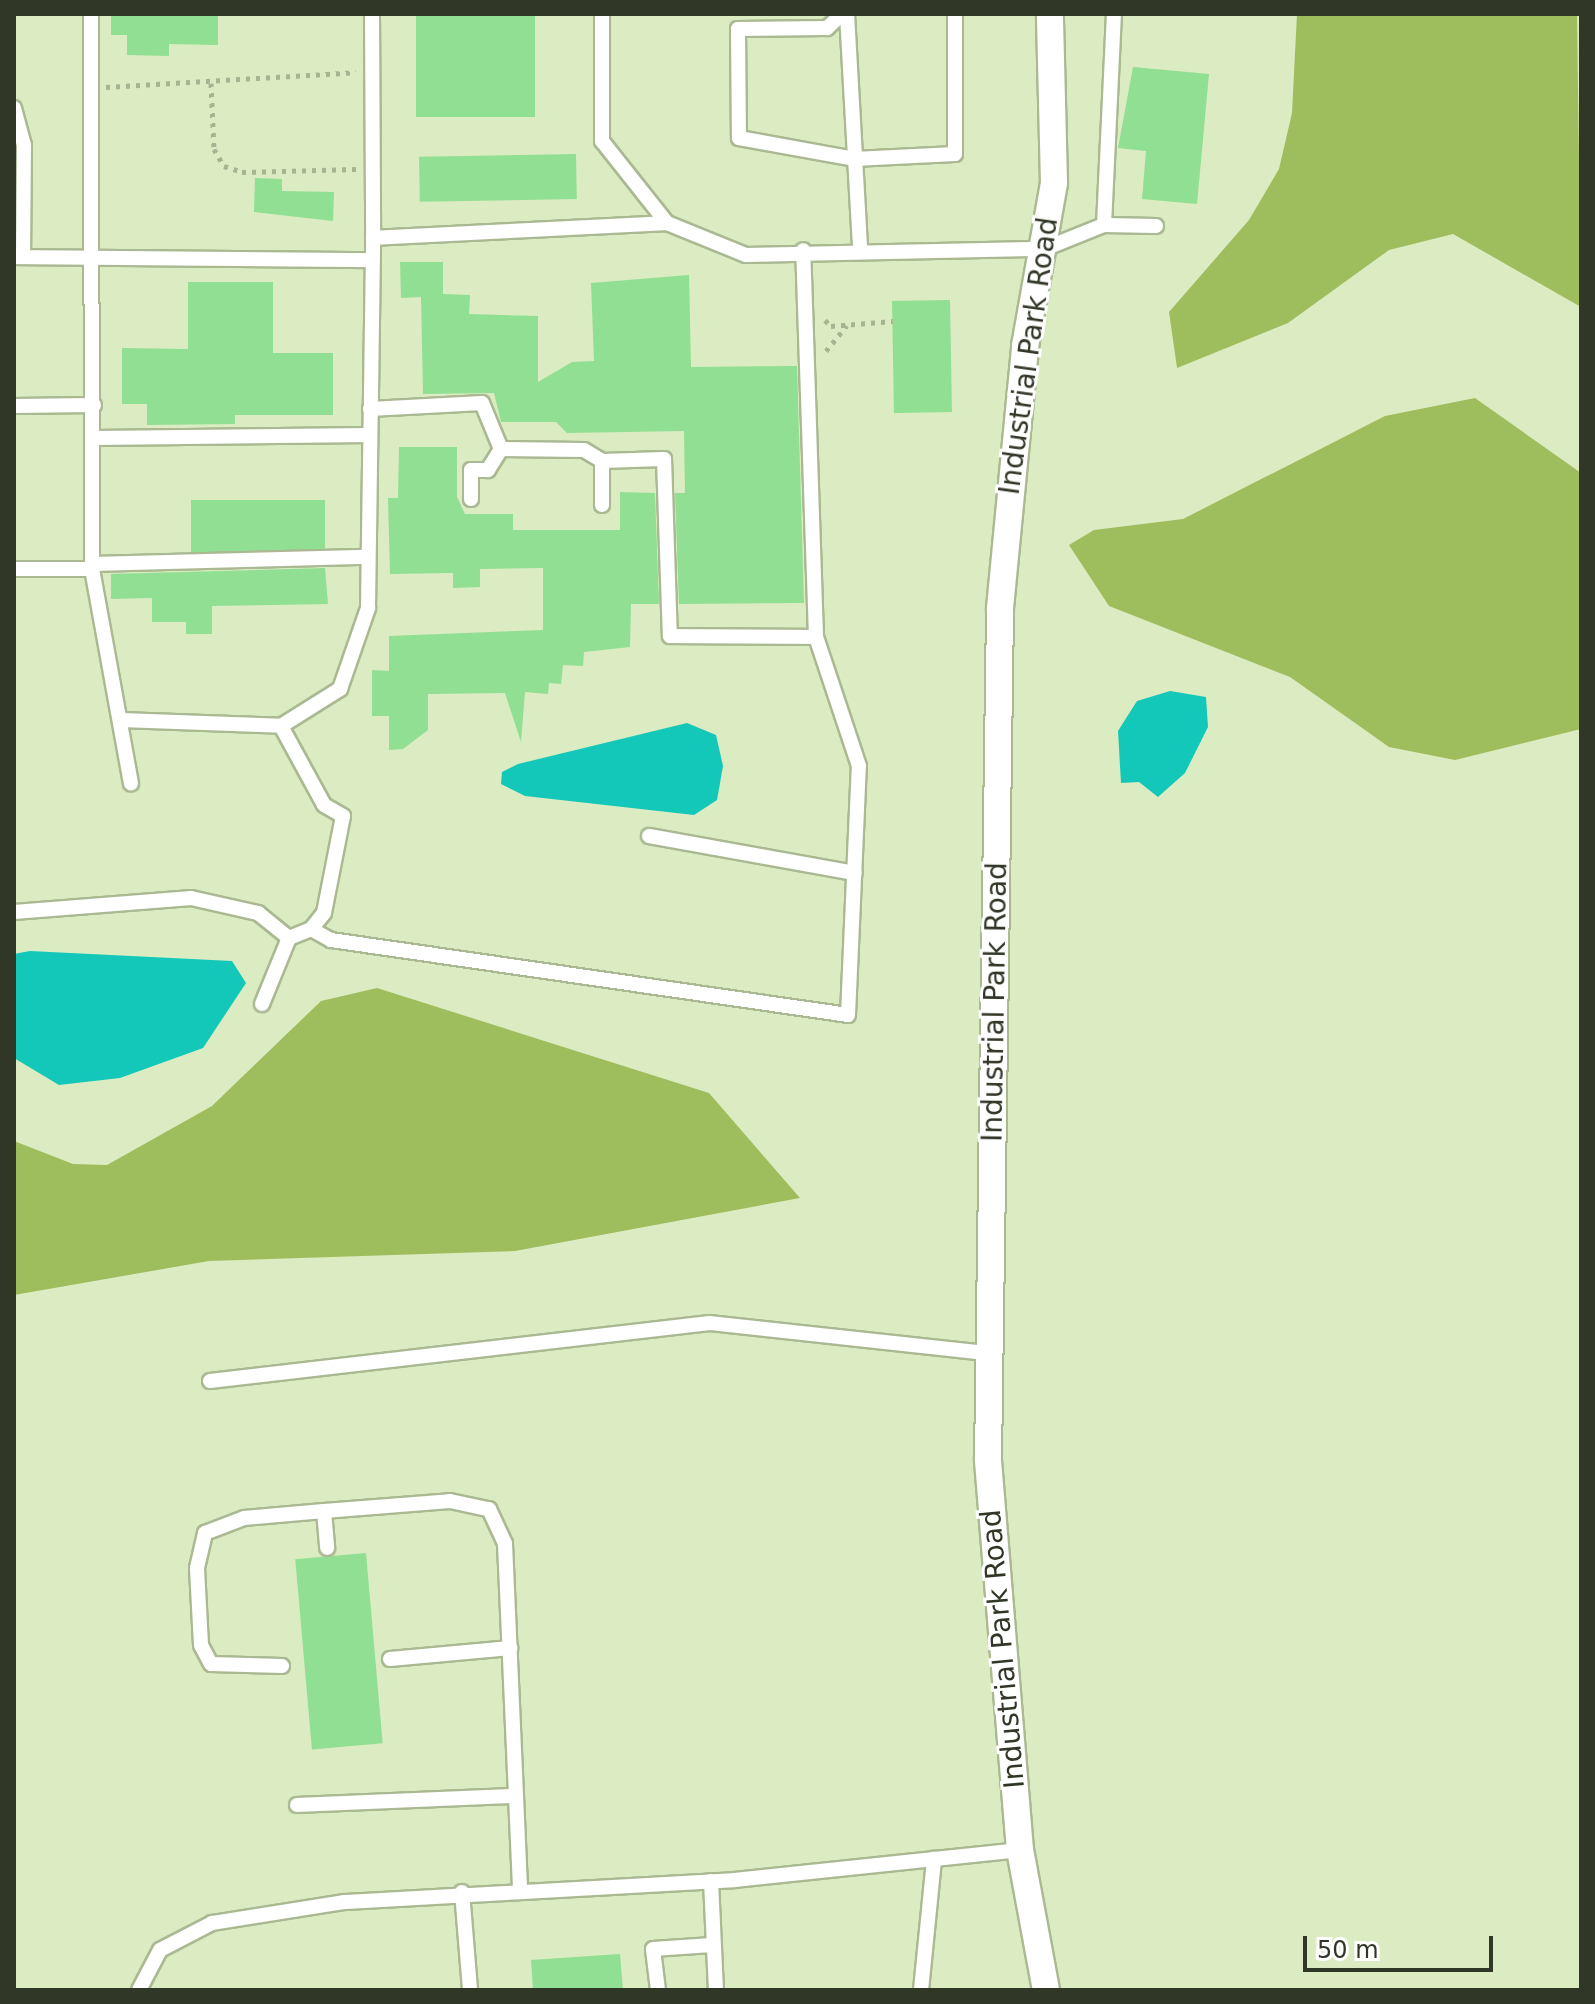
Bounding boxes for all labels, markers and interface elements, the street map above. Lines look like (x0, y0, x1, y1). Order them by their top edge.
street label: Industrial Park Road (993, 215, 1065, 497)
street label: Industrial Park Road (976, 862, 1014, 1142)
street label: Industrial Park Road (974, 1508, 1032, 1790)
scale bar (1307, 1920, 1497, 1970)
text: 50 m (1317, 1936, 1379, 1964)

